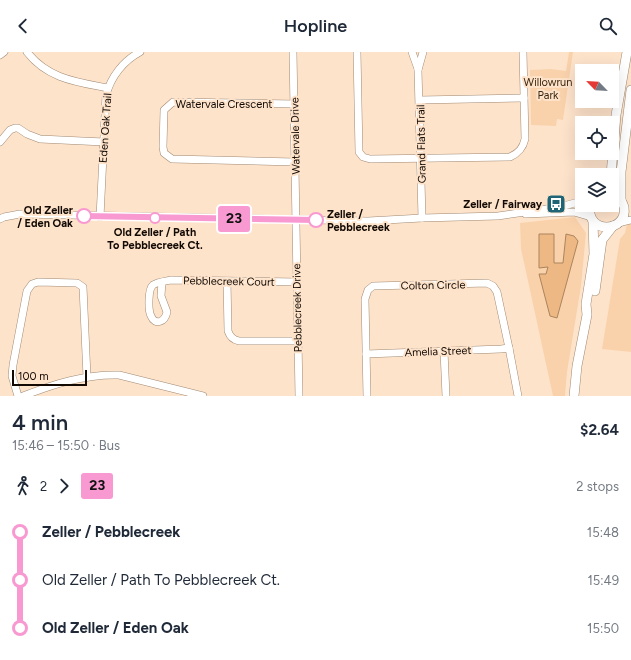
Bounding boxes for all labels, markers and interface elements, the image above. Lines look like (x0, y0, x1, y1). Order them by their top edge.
icon: back (12, 15, 34, 37)
text: Hopline (284, 15, 347, 37)
icon: search (597, 15, 619, 37)
north arrow (575, 64, 619, 108)
map controls (575, 64, 619, 212)
park label: Willowrun Park (524, 76, 572, 102)
street label: Eden Oak Trail (97, 93, 114, 163)
street label: Watervale Drive (288, 97, 303, 175)
street label: Watervale Crescent (176, 98, 272, 111)
street label: Grand Flats Trail (414, 104, 429, 184)
button: locate (575, 116, 619, 160)
button: layers (575, 168, 619, 212)
bus stop icon: Zeller / Fairway (545, 193, 567, 215)
place label: Zeller / Fairway (463, 198, 543, 211)
place label: Old Zeller / Eden Oak (17, 204, 74, 230)
line badge: 23 (216, 206, 252, 232)
marker: Old Zeller / Eden Oak (76, 208, 92, 224)
place label: Zeller / Pebblecreek (327, 208, 390, 234)
text: 23 (226, 210, 242, 227)
marker: Old Zeller / Path To Pebblecreek Ct. (149, 212, 161, 224)
marker: Zeller / Pebblecreek (308, 212, 324, 228)
place label: Old Zeller / Path To Pebblecreek Ct. (107, 226, 203, 252)
street label: Pebblecreek Drive (290, 264, 305, 352)
street label: Pebblecreek Court (183, 274, 275, 289)
street label: Colton Circle (401, 278, 465, 293)
street label: Amelia Street (404, 344, 472, 359)
scale bar (12, 368, 87, 387)
text: 100 m (18, 370, 49, 383)
text: 4 min (12, 409, 68, 436)
text: $2.64 (580, 421, 619, 439)
text: 15:46 – 15:50 · Bus (12, 438, 120, 453)
icon: walk (12, 475, 34, 497)
icon: forward (53, 475, 75, 497)
text: 23 (89, 477, 105, 494)
text: 2 (40, 479, 47, 494)
text: 2 stops (576, 479, 619, 494)
text: Zeller / Pebblecreek (42, 523, 180, 541)
text: 15:48 (587, 525, 619, 540)
text: Old Zeller / Path To Pebblecreek Ct. (42, 571, 280, 589)
text: 15:49 (587, 573, 619, 588)
text: Old Zeller / Eden Oak (42, 619, 189, 637)
text: 15:50 (587, 621, 619, 636)

